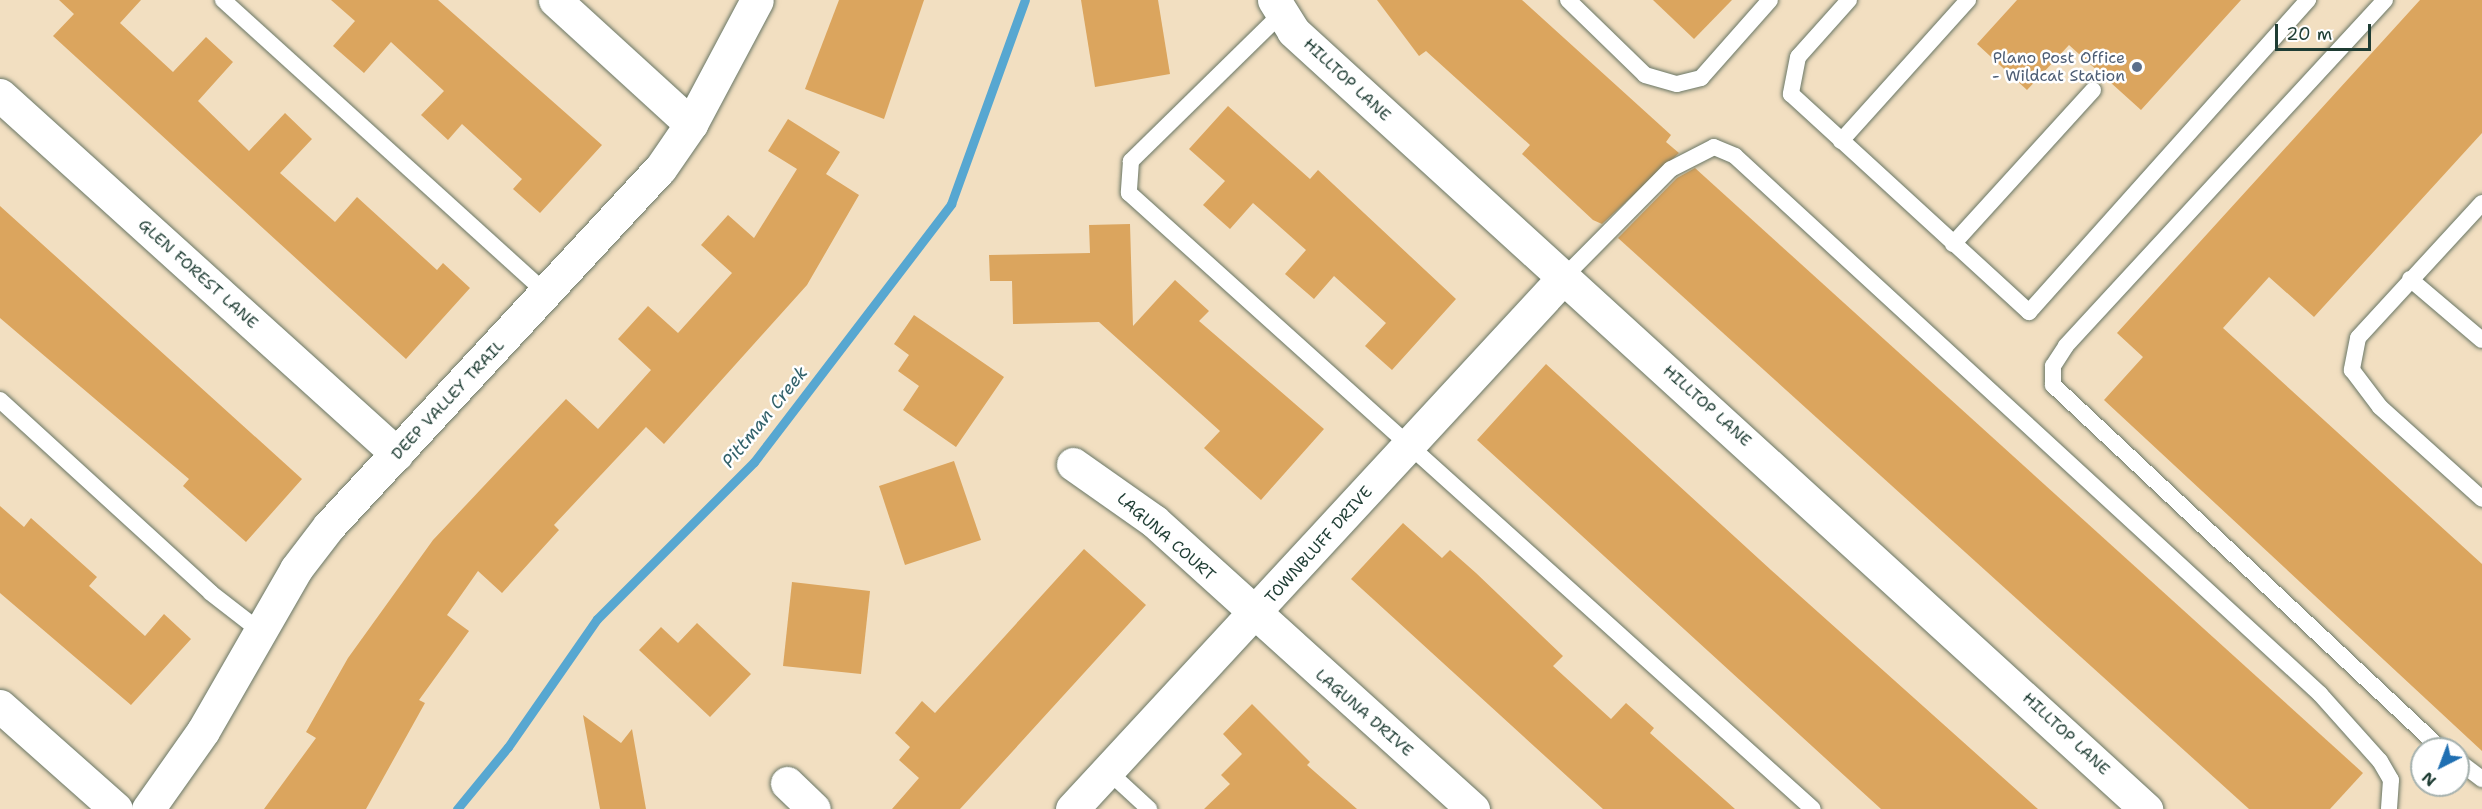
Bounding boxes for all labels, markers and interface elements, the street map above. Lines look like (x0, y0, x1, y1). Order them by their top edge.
scale bar (2278, 12, 2374, 50)
text: 20 m (2286, 22, 2332, 46)
street label: HILLTOP LANE (1299, 35, 1395, 125)
place label: Plano Post Office - Wildcat Station (1992, 48, 2125, 86)
marker: Plano Post Office - Wildcat Station (2130, 60, 2144, 74)
street label: GLEN FOREST LANE (134, 215, 262, 333)
street label: DEEP VALLEY TRAIL (388, 336, 508, 464)
street label: HILLTOP LANE (1659, 361, 1755, 451)
water label: Pittman Creek (718, 362, 812, 472)
street label: TOWNBLUFF DRIVE (1261, 483, 1377, 607)
street label: LAGUNA COURT (1113, 489, 1219, 585)
street label: LAGUNA DRIVE (1311, 665, 1417, 761)
street label: HILLTOP LANE (2018, 689, 2114, 779)
north arrow (2410, 737, 2470, 797)
text: N (2417, 767, 2441, 791)

